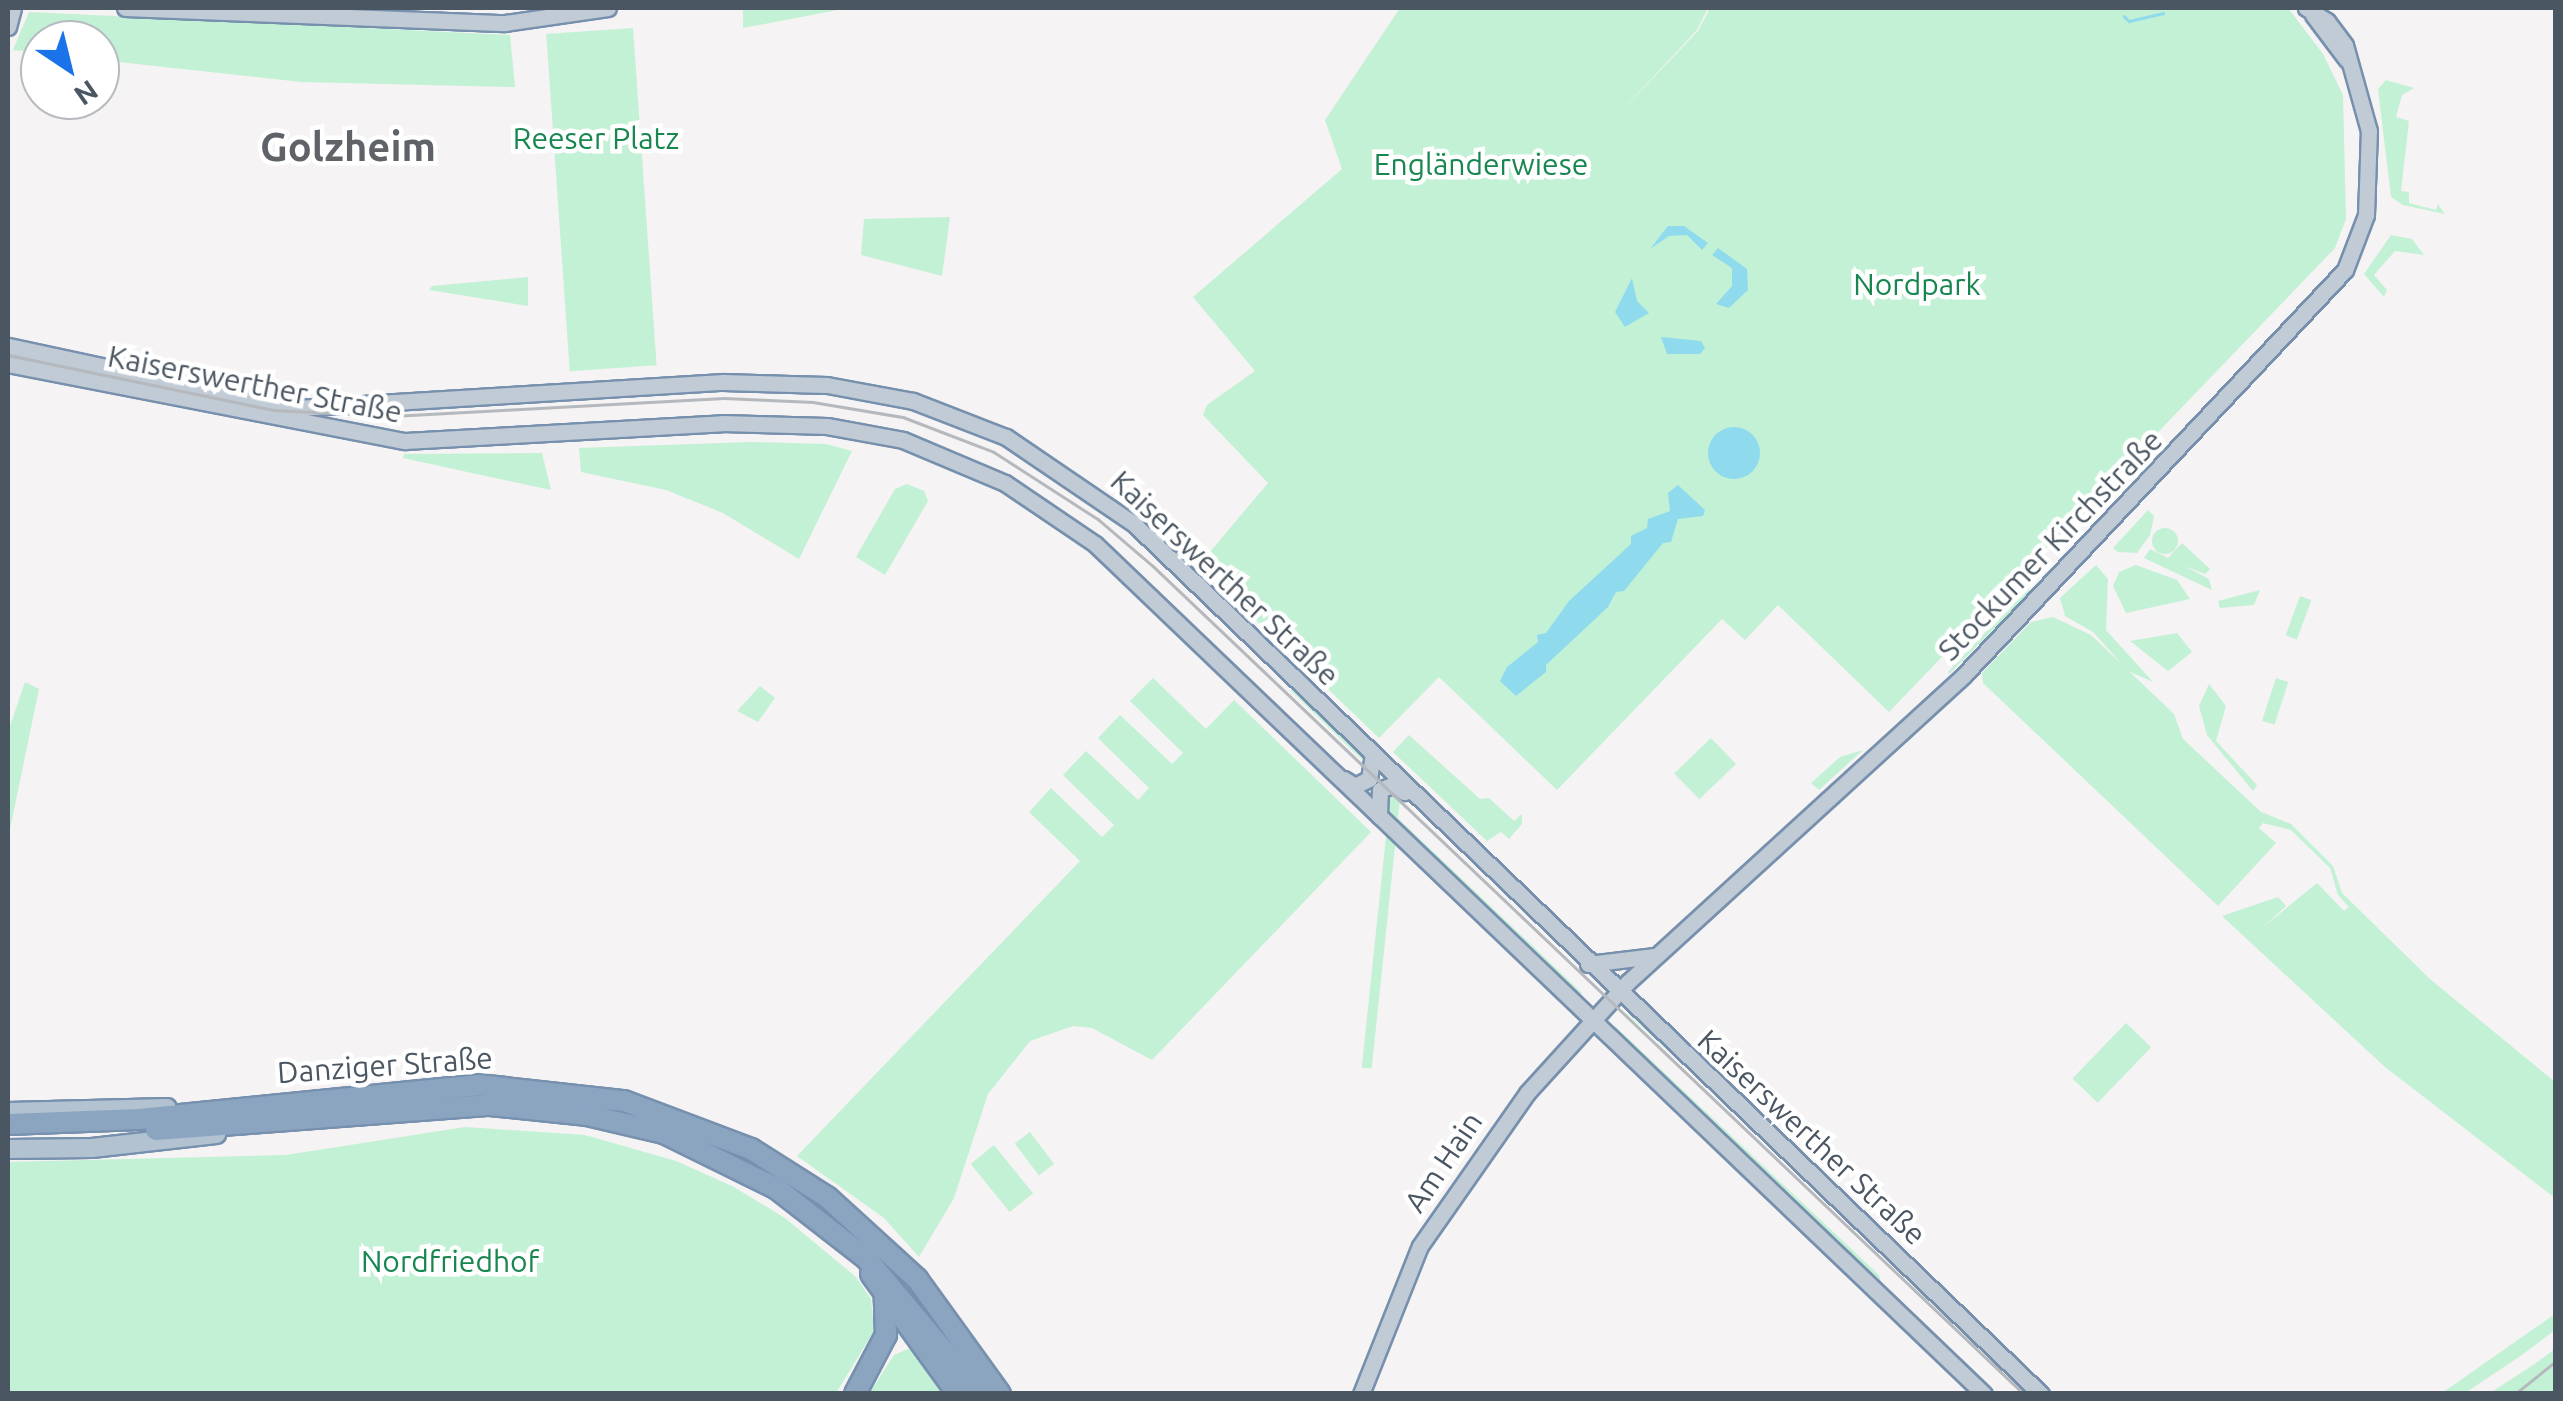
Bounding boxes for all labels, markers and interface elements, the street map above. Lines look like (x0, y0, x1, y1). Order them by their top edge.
north arrow (20, 20, 120, 120)
text: N (69, 75, 104, 112)
park label: Reeser Platz (513, 120, 679, 156)
district label: Golzheim (260, 123, 436, 171)
park label: Engländerwiese (1374, 146, 1588, 182)
park label: Nordpark (1853, 266, 1981, 302)
street label: Kaiserswerther Straße (105, 338, 405, 430)
street label: Stockumer Kirchstraße (1931, 422, 2169, 668)
street label: Kaiserswerther Straße (1103, 463, 1347, 693)
street label: Kaiserswerther Straße (1690, 1022, 1934, 1252)
street label: Danziger Straße (276, 1040, 494, 1090)
street label: Am Hain (1396, 1105, 1490, 1219)
park label: Nordfriedhof (361, 1243, 539, 1279)

